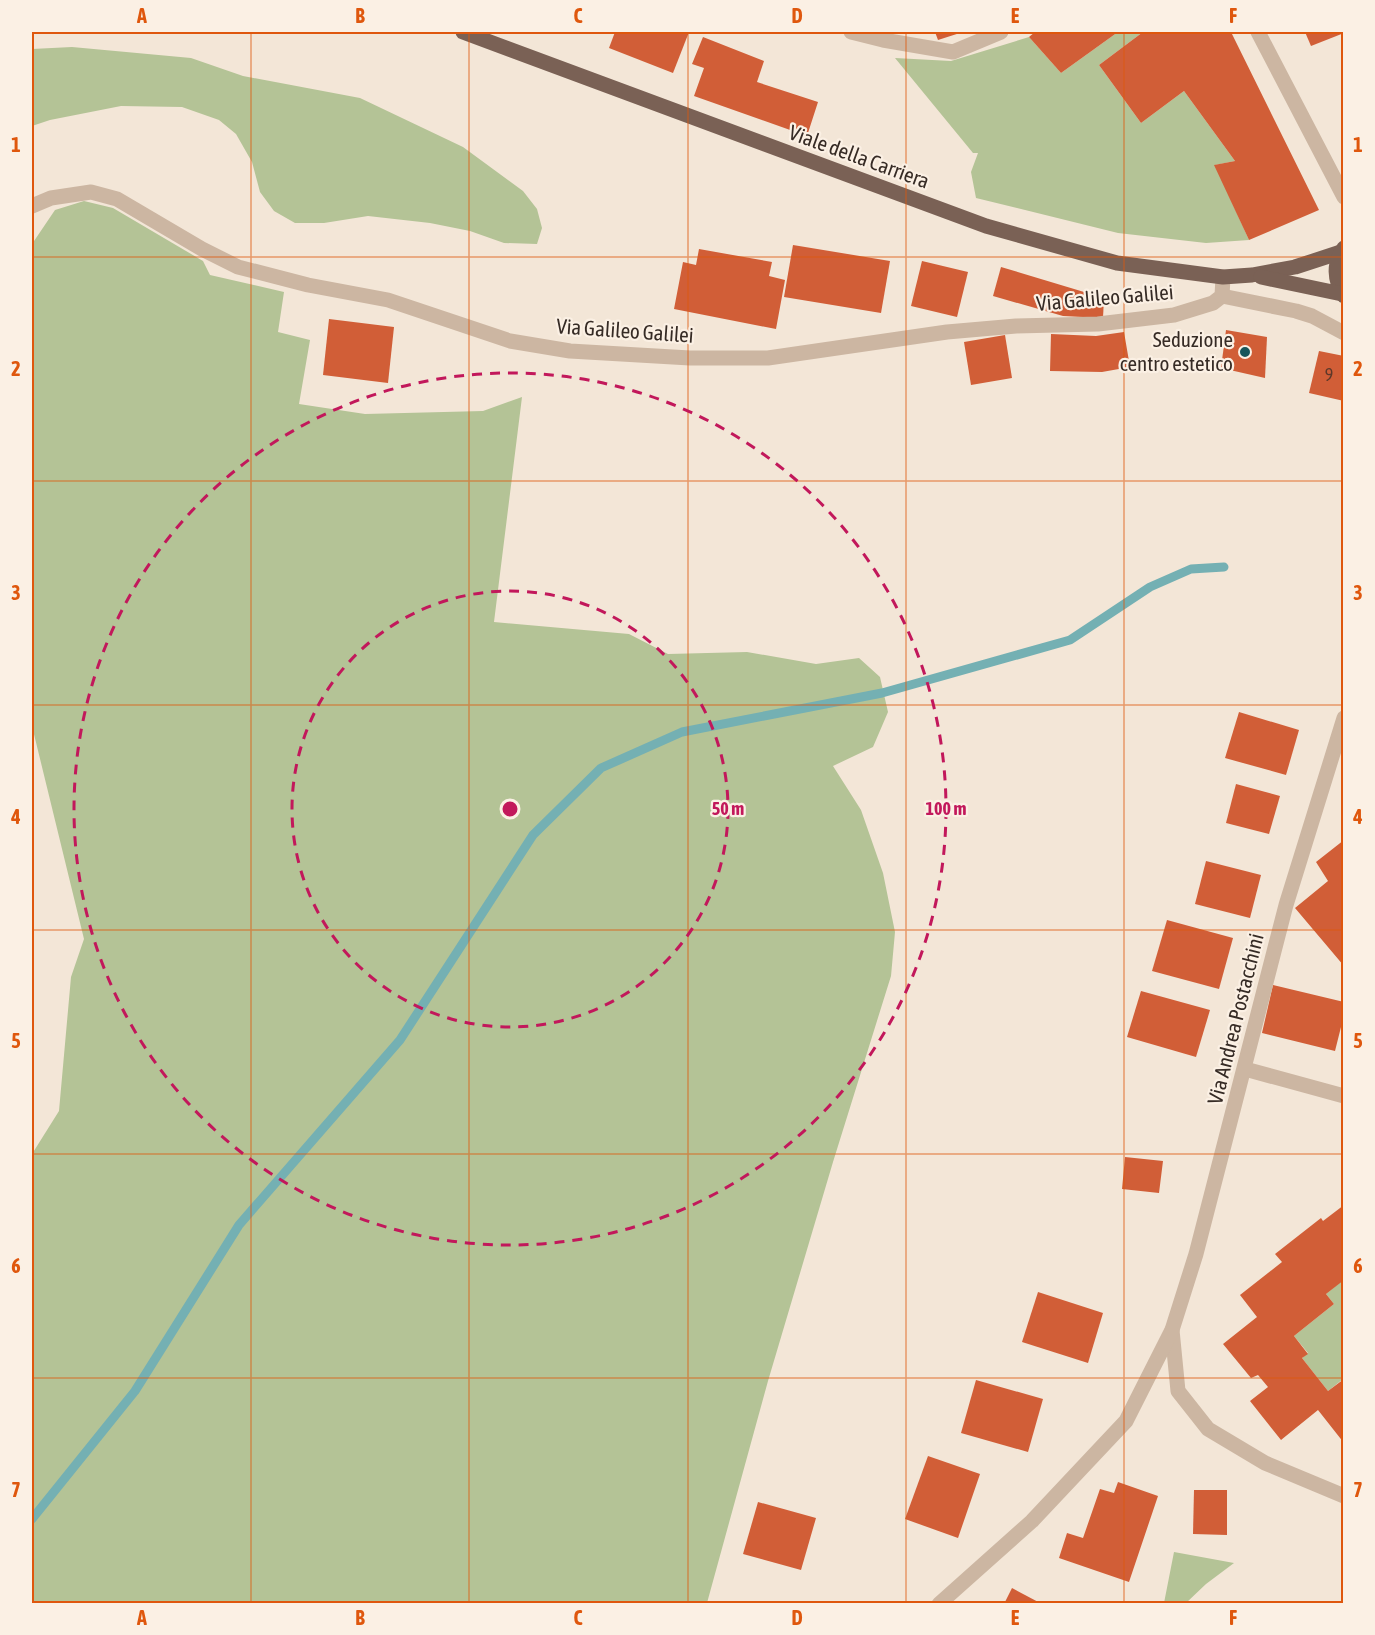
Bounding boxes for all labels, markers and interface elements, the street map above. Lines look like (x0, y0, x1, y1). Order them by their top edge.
text: A (136, 4, 147, 27)
text: B (355, 4, 365, 27)
text: C (574, 4, 583, 27)
text: D (791, 4, 803, 27)
text: E (1011, 4, 1020, 27)
text: F (1229, 4, 1237, 27)
street label: Viale della Carriera (786, 120, 933, 193)
text: 1 (11, 133, 21, 156)
text: 1 (1353, 133, 1363, 156)
street label: Via Galileo Galilei (1035, 279, 1174, 315)
street label: Via Galileo Galilei (556, 313, 695, 347)
place label: Seduzione centro estetico (1120, 327, 1233, 375)
marker: Seduzione centro estetico (1238, 345, 1252, 359)
text: 2 (11, 357, 21, 380)
text: 2 (1353, 357, 1363, 380)
house number: 9 (1325, 364, 1333, 385)
text: 3 (11, 581, 21, 604)
text: 3 (1353, 581, 1363, 604)
text: 50 m (712, 798, 744, 819)
text: 100 m (926, 798, 966, 819)
centre of rings (500, 799, 520, 819)
text: 4 (10, 805, 21, 828)
text: 4 (1352, 805, 1363, 828)
street label: Via Andrea Postacchini (1202, 931, 1268, 1107)
text: 5 (11, 1029, 21, 1052)
text: 5 (1353, 1029, 1363, 1052)
text: 6 (11, 1254, 21, 1277)
text: 6 (1353, 1254, 1363, 1277)
text: 7 (11, 1478, 21, 1501)
text: 7 (1353, 1478, 1363, 1501)
text: A (136, 1606, 147, 1629)
text: B (355, 1606, 365, 1629)
text: C (574, 1606, 583, 1629)
text: D (791, 1606, 803, 1629)
text: E (1011, 1606, 1020, 1629)
text: F (1229, 1606, 1237, 1629)

